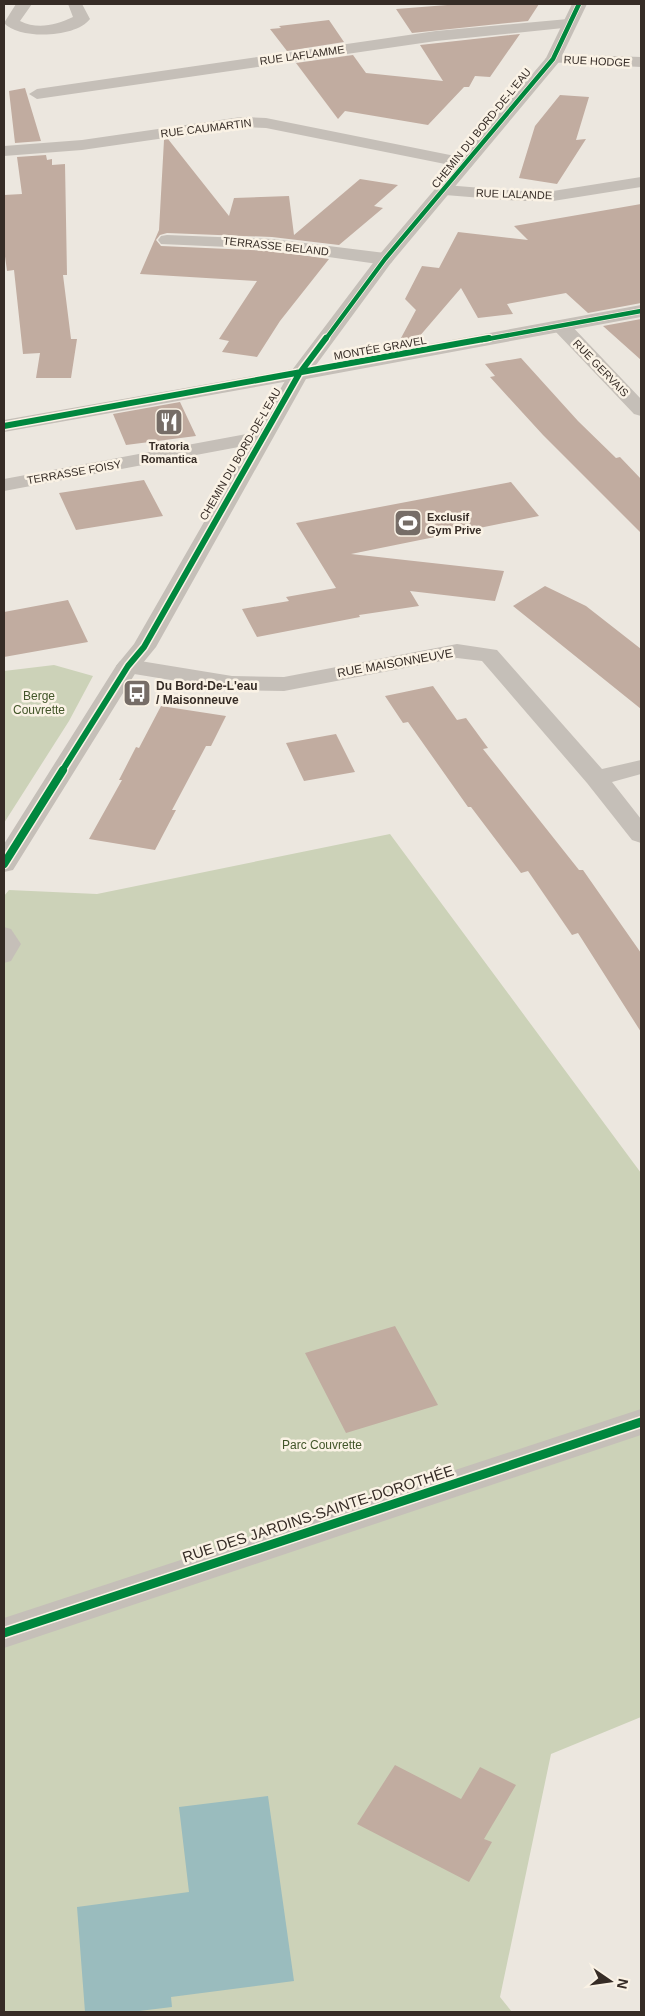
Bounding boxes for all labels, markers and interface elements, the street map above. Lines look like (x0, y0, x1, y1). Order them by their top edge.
street label: RUE LAFLAMME (259, 43, 345, 67)
street label: RUE HODGE (563, 53, 631, 69)
street label: CHEMIN DU BORD-DE-L'EAU (429, 66, 533, 190)
street label: RUE CAUMARTIN (160, 116, 252, 140)
street label: RUE LALANDE (476, 187, 552, 201)
street label: TERRASSE BELAND (222, 234, 330, 258)
street label: MONTÉE GRAVEL (333, 334, 427, 362)
street label: RUE GERVAIS (571, 337, 631, 399)
street label: CHEMIN DU BORD-DE-L'EAU (197, 386, 283, 522)
restaurant icon: Tratoria Romantica (154, 407, 184, 437)
place label: Tratoria Romantica (141, 440, 198, 465)
street label: TERRASSE FOISY (26, 458, 123, 486)
sports icon: Exclusif Gym Prive (393, 508, 423, 538)
place label: Exclusif Gym Prive (427, 511, 481, 536)
street label: RUE MAISONNEUVE (336, 646, 454, 680)
bus stop icon: Du Bord-De-L'eau / Maisonneuve (122, 678, 152, 708)
place label: Du Bord-De-L'eau / Maisonneuve (156, 679, 258, 707)
park label: Berge Couvrette (13, 689, 65, 717)
park label: Parc Couvrette (282, 1438, 362, 1452)
street label: RUE DES JARDINS-SAINTE-DOROTHÉE (180, 1462, 456, 1566)
north arrow (585, 1956, 635, 2006)
text: N (614, 1977, 632, 1991)

